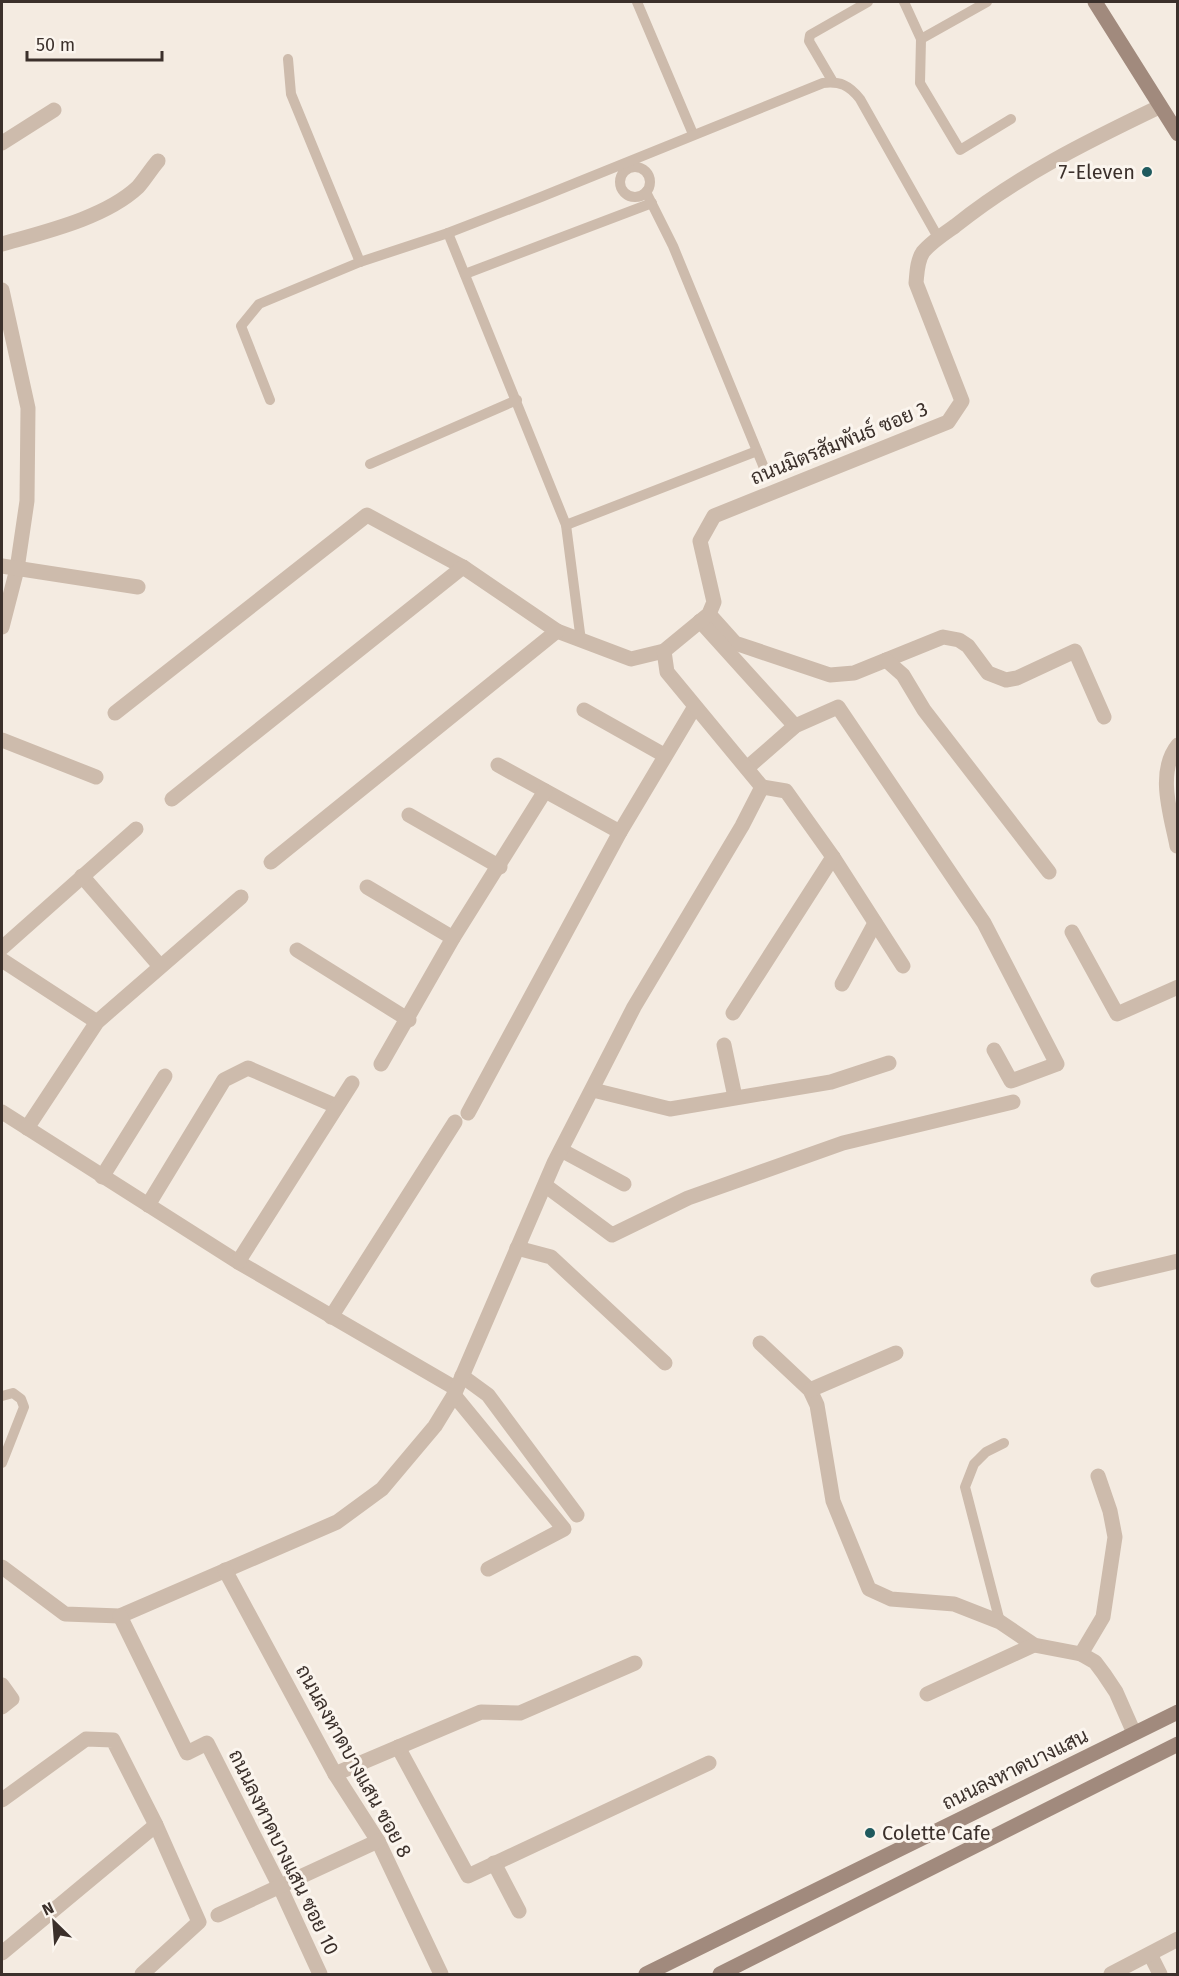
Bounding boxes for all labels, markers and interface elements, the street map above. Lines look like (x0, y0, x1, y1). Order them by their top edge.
scale bar (27, 24, 162, 62)
text: 50 m (36, 34, 75, 56)
place label: 7-Eleven (1059, 160, 1135, 184)
marker: 7-Eleven (1140, 165, 1154, 179)
street label: ถนนมิตรสัมพันธ์ ซอย 3 (746, 395, 931, 490)
street label: ถนนลงหาดบางแสน ซอย 8 (291, 1660, 417, 1862)
street label: ถนนลงหาดบางแสน (938, 1723, 1092, 1815)
street label: ถนนลงหาดบางแสน ซอย 10 (224, 1745, 344, 1959)
place label: Colette Cafe (882, 1821, 991, 1845)
marker: Colette Cafe (863, 1826, 877, 1840)
north arrow (24, 1892, 84, 1952)
text: N (39, 1898, 57, 1920)

